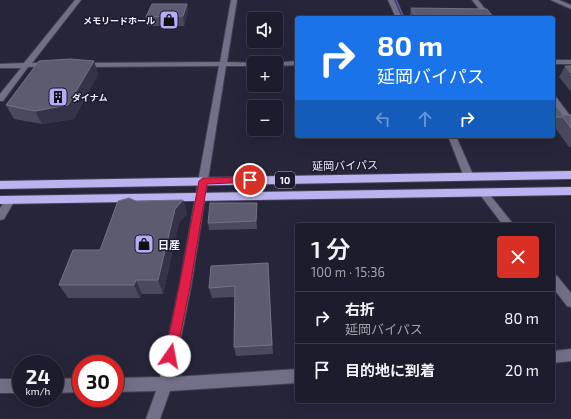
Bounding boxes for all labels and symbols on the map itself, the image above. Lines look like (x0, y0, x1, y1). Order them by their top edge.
shop icon: メモリードホール (158, 9, 180, 31)
place label: メモリードホール (83, 15, 155, 26)
building icon: ダイナム (47, 86, 69, 108)
place label: ダイナム (72, 92, 108, 103)
street label: 延岡バイパス (312, 158, 378, 172)
pin (233, 163, 267, 197)
road number: 10 (275, 172, 295, 188)
shop icon: 日産 (133, 233, 155, 255)
place label: 日産 (158, 238, 180, 251)
position arrow (149, 335, 191, 377)
speed limit sign: 30 (72, 355, 124, 407)

